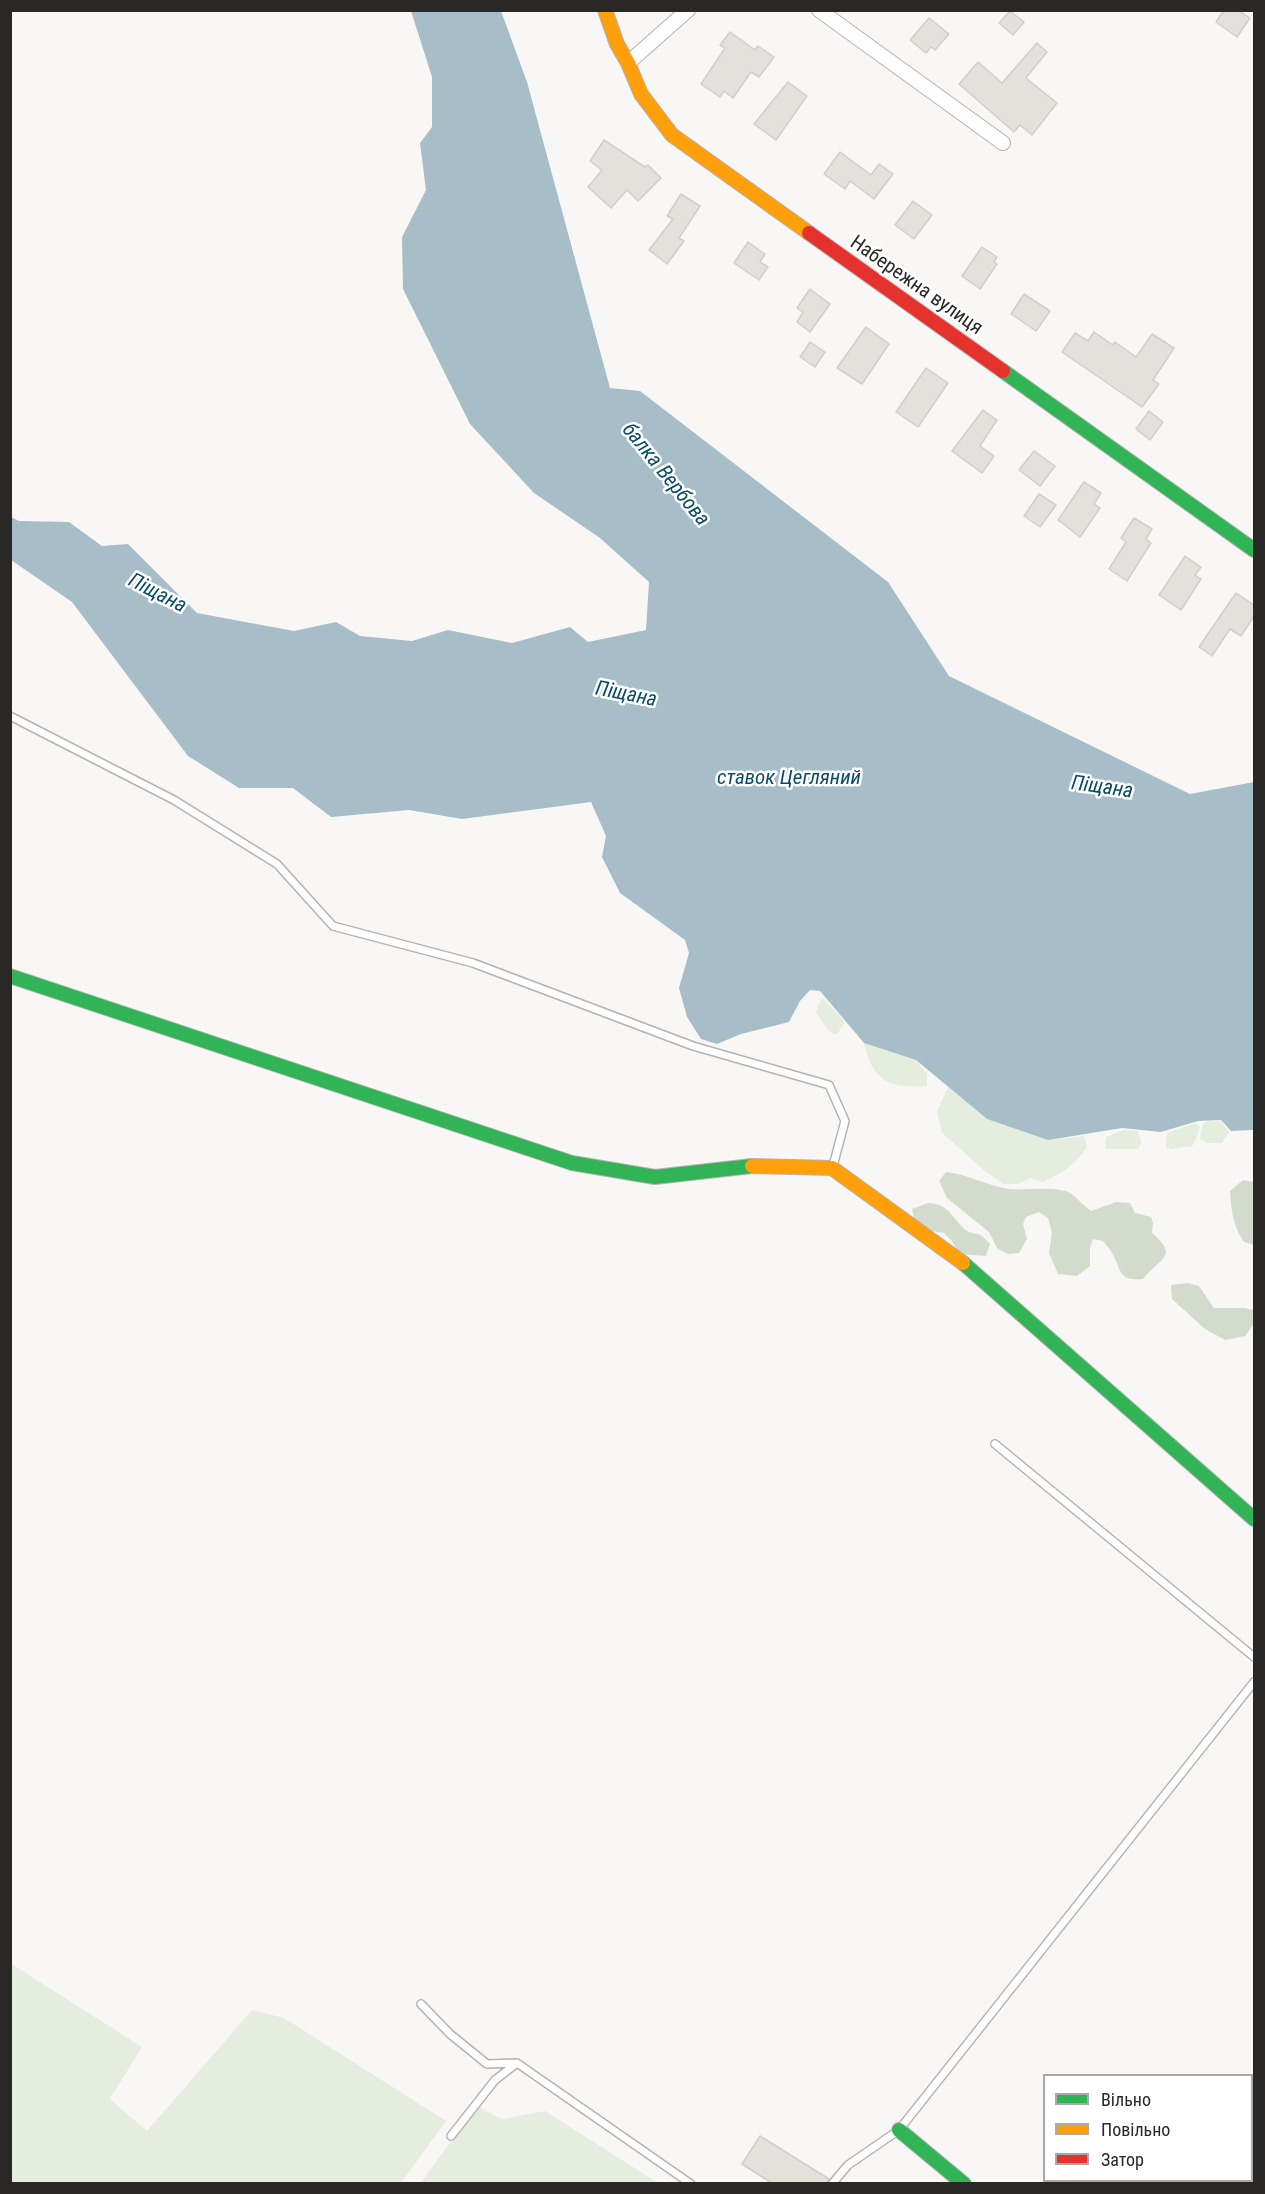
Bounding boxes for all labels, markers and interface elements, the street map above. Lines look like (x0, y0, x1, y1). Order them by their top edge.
street label: Набережна вулиця (845, 231, 987, 341)
water label: балка Вербова (616, 418, 714, 532)
water label: Піщана (124, 569, 190, 619)
water label: Піщана (593, 677, 659, 713)
water label: ставок Цегляний (717, 766, 861, 792)
water label: Піщана (1070, 771, 1134, 805)
legend (1043, 2074, 1253, 2182)
text: Вільно (1101, 2089, 1151, 2110)
text: Повільно (1101, 2119, 1170, 2140)
text: Затор (1101, 2149, 1144, 2170)

